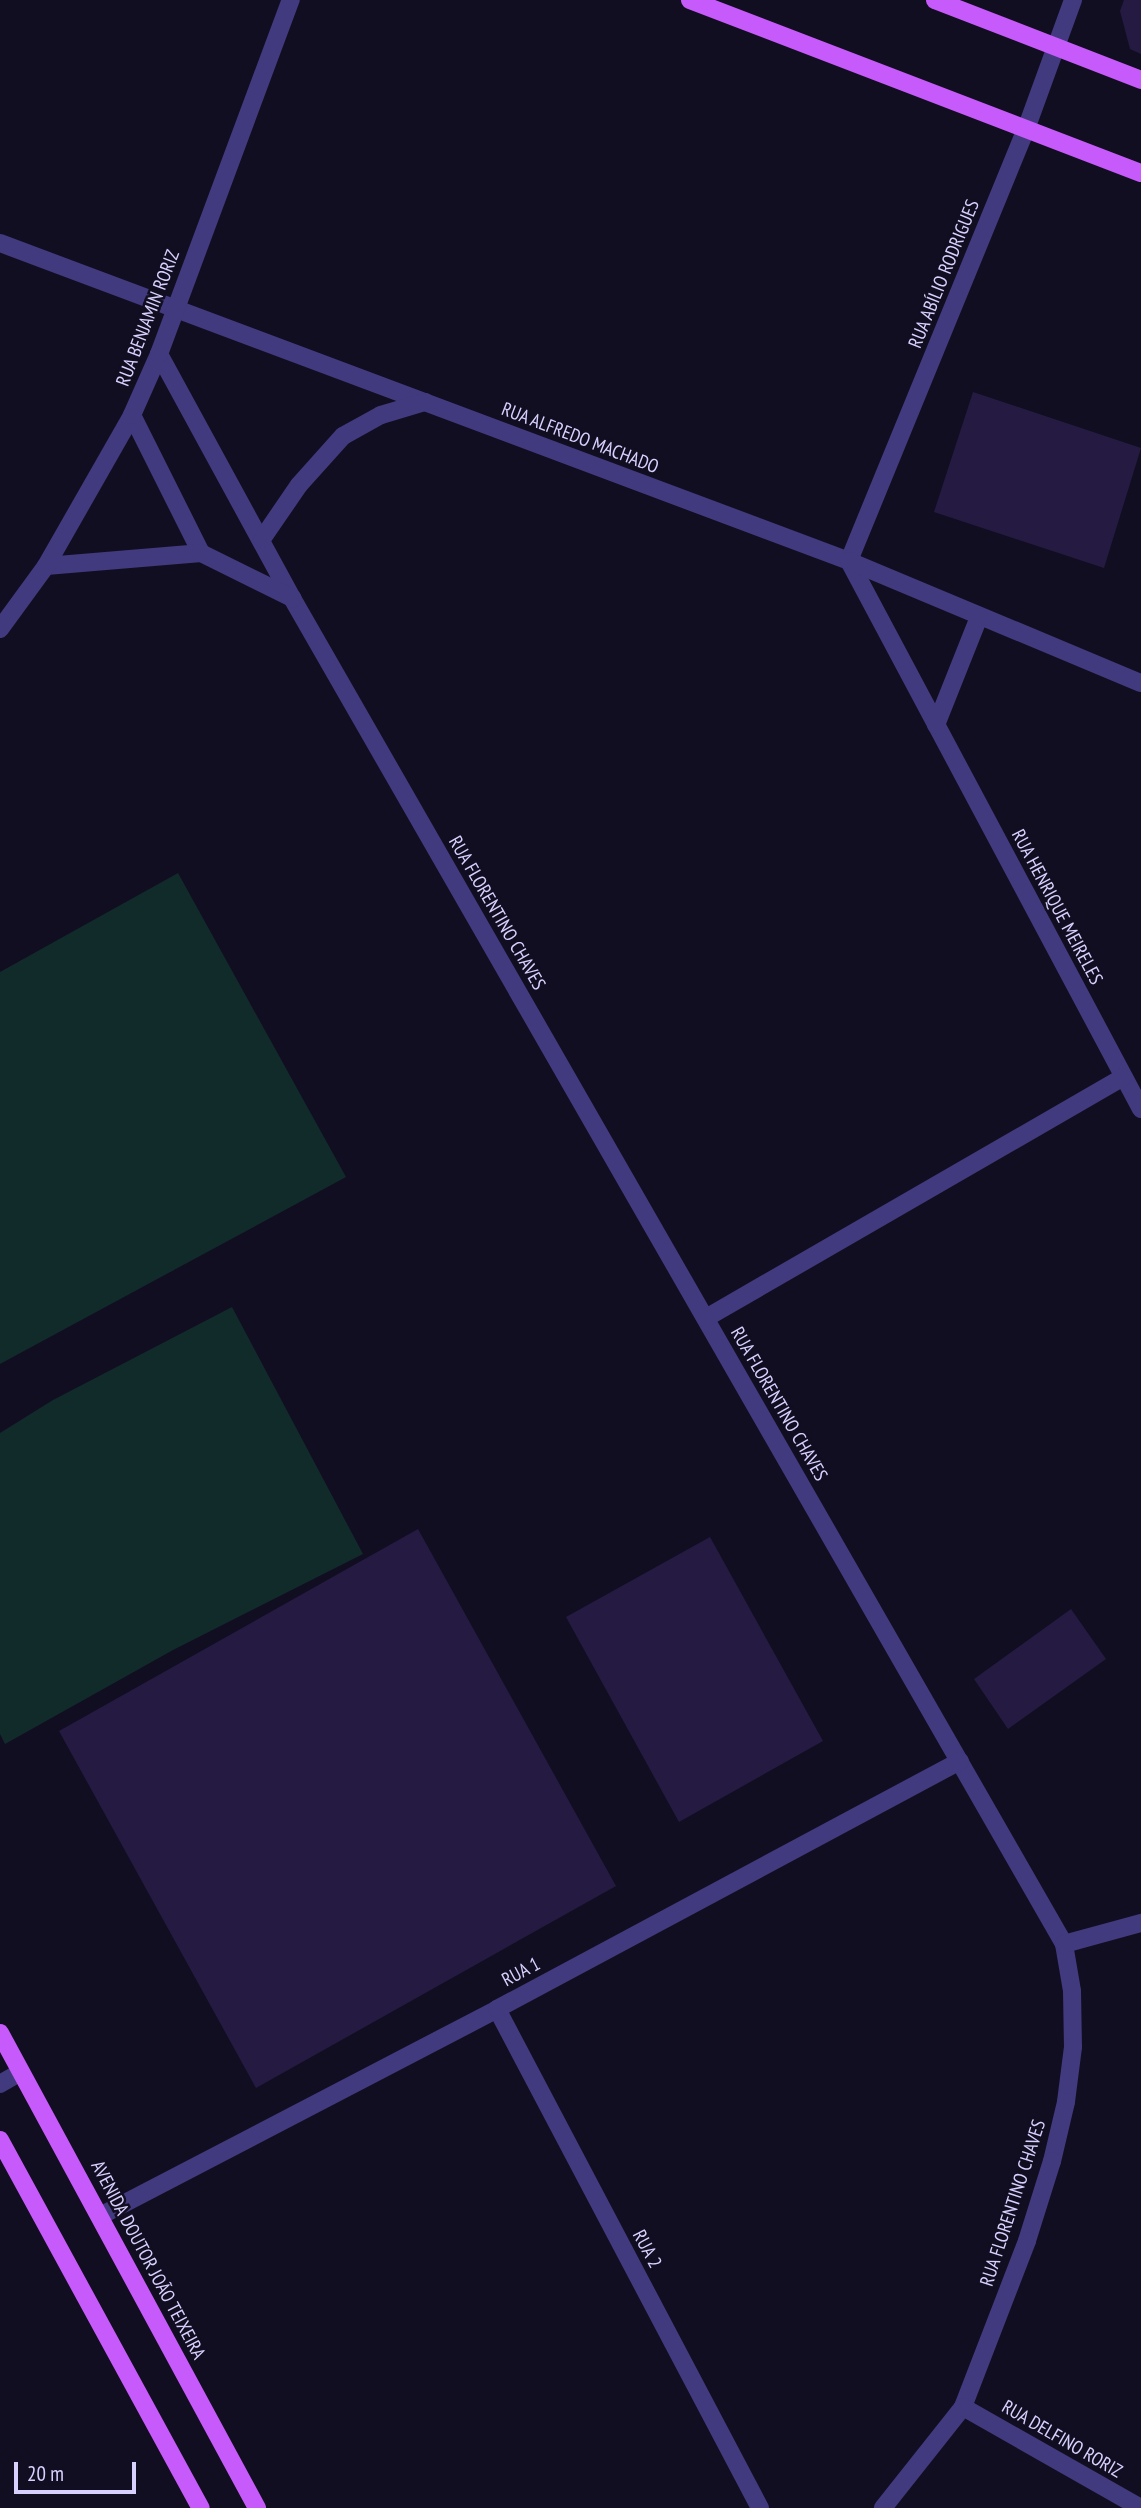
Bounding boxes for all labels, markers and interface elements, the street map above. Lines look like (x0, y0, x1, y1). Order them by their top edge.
street label: RUA ABÍLIO RODRIGUES (904, 196, 984, 352)
street label: RUA BENJAMIN RORIZ (111, 246, 185, 390)
street label: RUA ALFREDO MACHADO (498, 397, 662, 479)
street label: RUA HENRIQUE MEIRELES (1006, 825, 1108, 989)
street label: RUA FLORENTINO CHAVES (444, 832, 550, 994)
street label: RUA FLORENTINO CHAVES (726, 1323, 832, 1485)
street label: RUA 1 (498, 1952, 544, 1992)
street label: RUA FLORENTINO CHAVES (975, 2117, 1051, 2289)
street label: AVENIDA DOUTOR JOÃO TEIXEIRA (86, 2156, 210, 2364)
street label: RUA 2 (627, 2226, 667, 2272)
street label: RUA DELFINO RORIZ (997, 2395, 1127, 2483)
scale bar (18, 2448, 140, 2492)
text: 20 m (27, 2460, 64, 2487)

